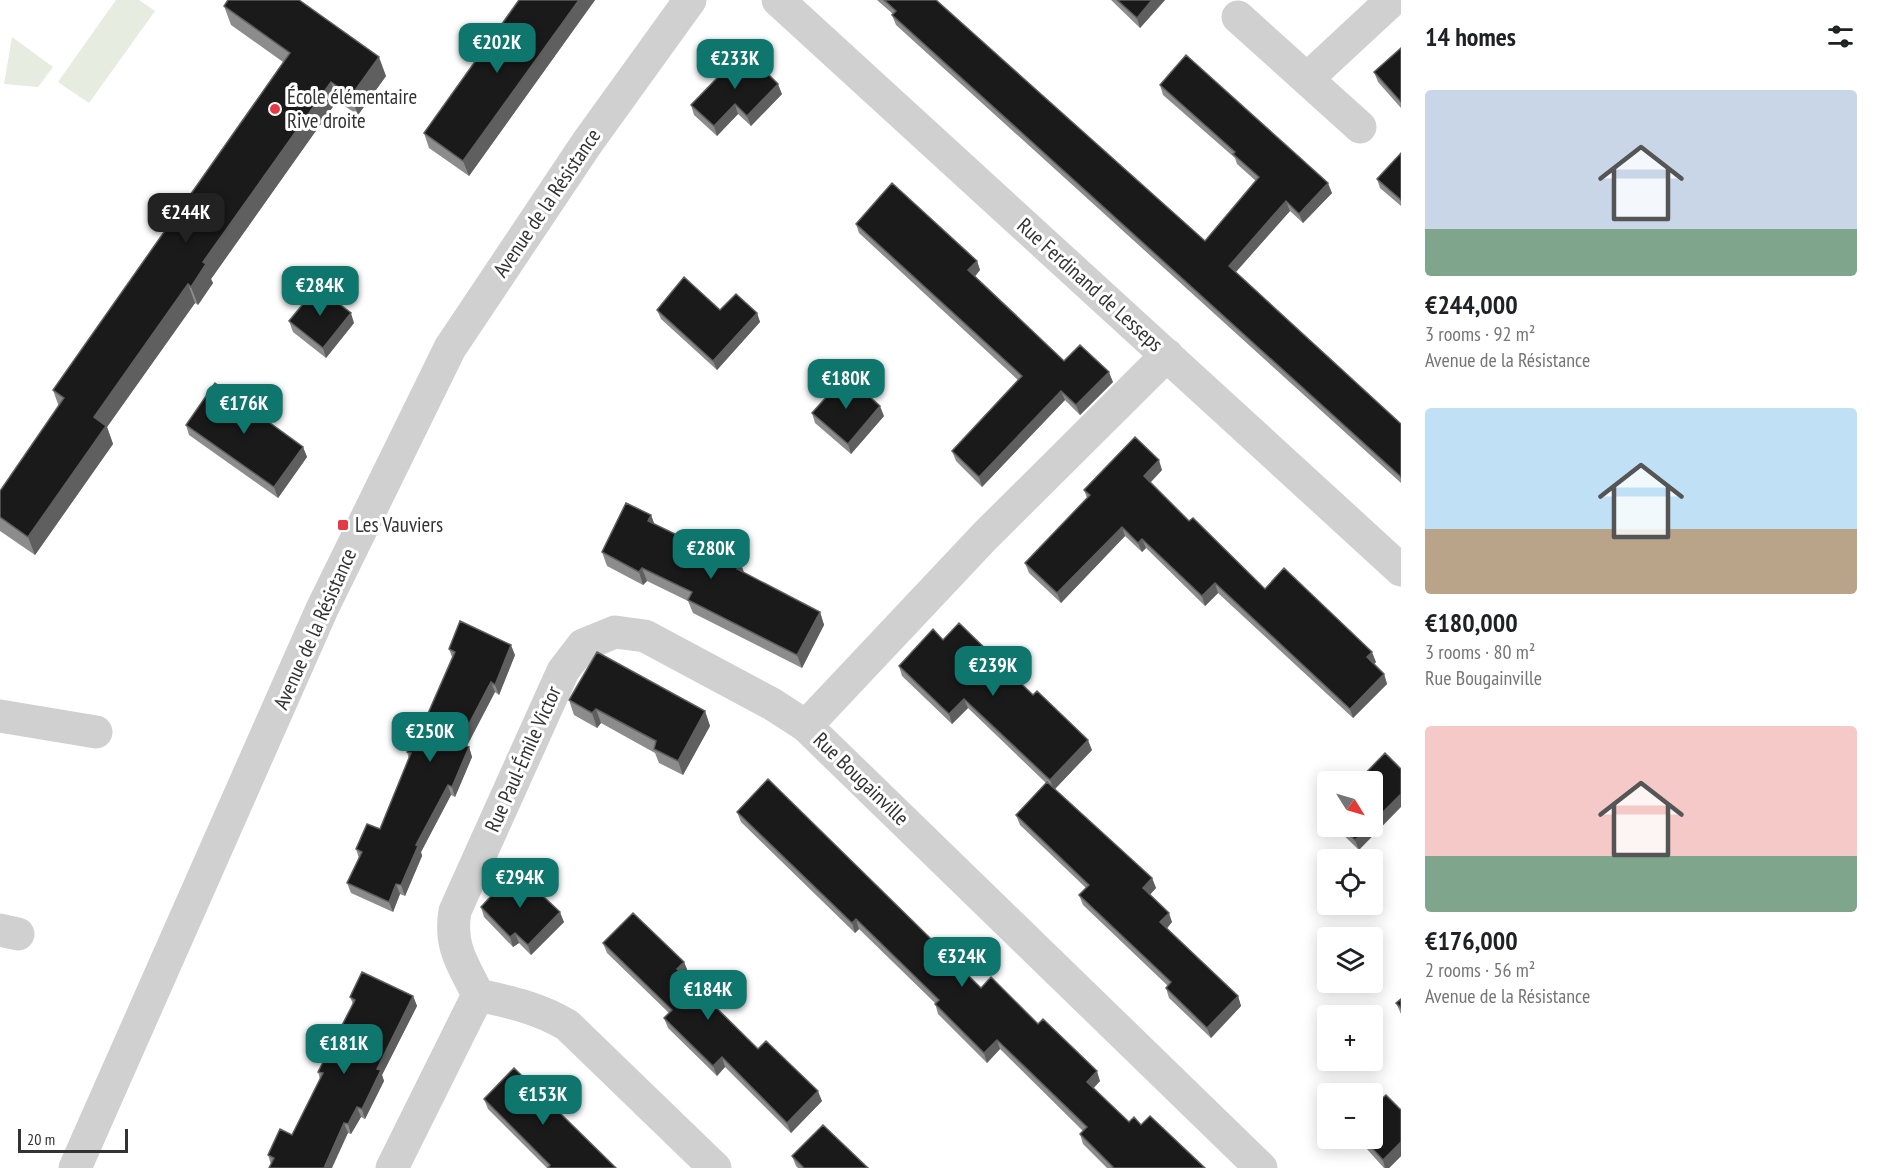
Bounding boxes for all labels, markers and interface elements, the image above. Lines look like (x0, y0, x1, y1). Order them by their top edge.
text: 14 homes (1425, 20, 1516, 53)
icon: filters (1824, 20, 1857, 53)
pin: €202K (455, 23, 539, 74)
text: €202K (473, 29, 521, 55)
pin: €233K (693, 39, 777, 90)
text: €233K (711, 45, 759, 71)
place label: École élémentaire Rive droite (287, 83, 417, 134)
marker: École élémentaire Rive droite (268, 102, 282, 116)
street label: Avenue de la Résistance (487, 123, 606, 282)
icon: home (1587, 129, 1695, 237)
pin: €244K (144, 193, 228, 244)
text: €244K (162, 199, 210, 225)
street label: Rue Ferdinand de Lesseps (1012, 212, 1169, 357)
pin: €284K (278, 266, 362, 317)
text: €284K (296, 272, 344, 298)
text: €244,000 (1425, 288, 1518, 321)
text: 3 rooms · 92 m² (1425, 321, 1535, 347)
text: Avenue de la Résistance (1425, 347, 1590, 373)
pin: €180K (804, 359, 888, 410)
text: €180K (822, 365, 870, 391)
pin: €176K (202, 384, 286, 435)
text: €176K (220, 390, 268, 416)
icon: home (1587, 447, 1695, 555)
place label: Les Vauviers (355, 511, 443, 538)
marker: Les Vauviers (336, 518, 350, 532)
pin: €280K (669, 529, 753, 580)
text: €280K (687, 535, 735, 561)
street label: Avenue de la Résistance (267, 544, 362, 713)
text: €180,000 (1425, 606, 1518, 639)
text: 3 rooms · 80 m² (1425, 639, 1535, 665)
pin: €239K (951, 646, 1035, 697)
text: €239K (969, 652, 1017, 678)
text: Rue Bougainville (1425, 665, 1542, 691)
street label: Rue Paul-Émile Victor (478, 682, 567, 836)
pin: €250K (388, 712, 472, 763)
text: €250K (406, 718, 454, 744)
street label: Rue Bougainville (808, 726, 915, 831)
icon: home (1587, 765, 1695, 873)
north arrow (1317, 771, 1383, 837)
map controls (1317, 771, 1383, 1149)
button: locate (1317, 849, 1383, 915)
pin: €294K (478, 858, 562, 909)
text: €294K (496, 864, 544, 890)
text: €176,000 (1425, 924, 1518, 957)
button: layers (1317, 927, 1383, 993)
pin: €324K (920, 937, 1004, 988)
text: €324K (938, 943, 986, 969)
text: 2 rooms · 56 m² (1425, 957, 1535, 983)
pin: €184K (666, 970, 750, 1021)
text: €184K (684, 976, 732, 1002)
text: Avenue de la Résistance (1425, 983, 1590, 1009)
button: + (1317, 1005, 1383, 1071)
pin: €181K (302, 1024, 386, 1075)
text: €181K (320, 1030, 368, 1056)
pin: €153K (501, 1075, 585, 1126)
text: €153K (519, 1081, 567, 1107)
button: − (1317, 1083, 1383, 1149)
scale bar (18, 1126, 128, 1154)
text: 20 m (27, 1129, 55, 1149)

